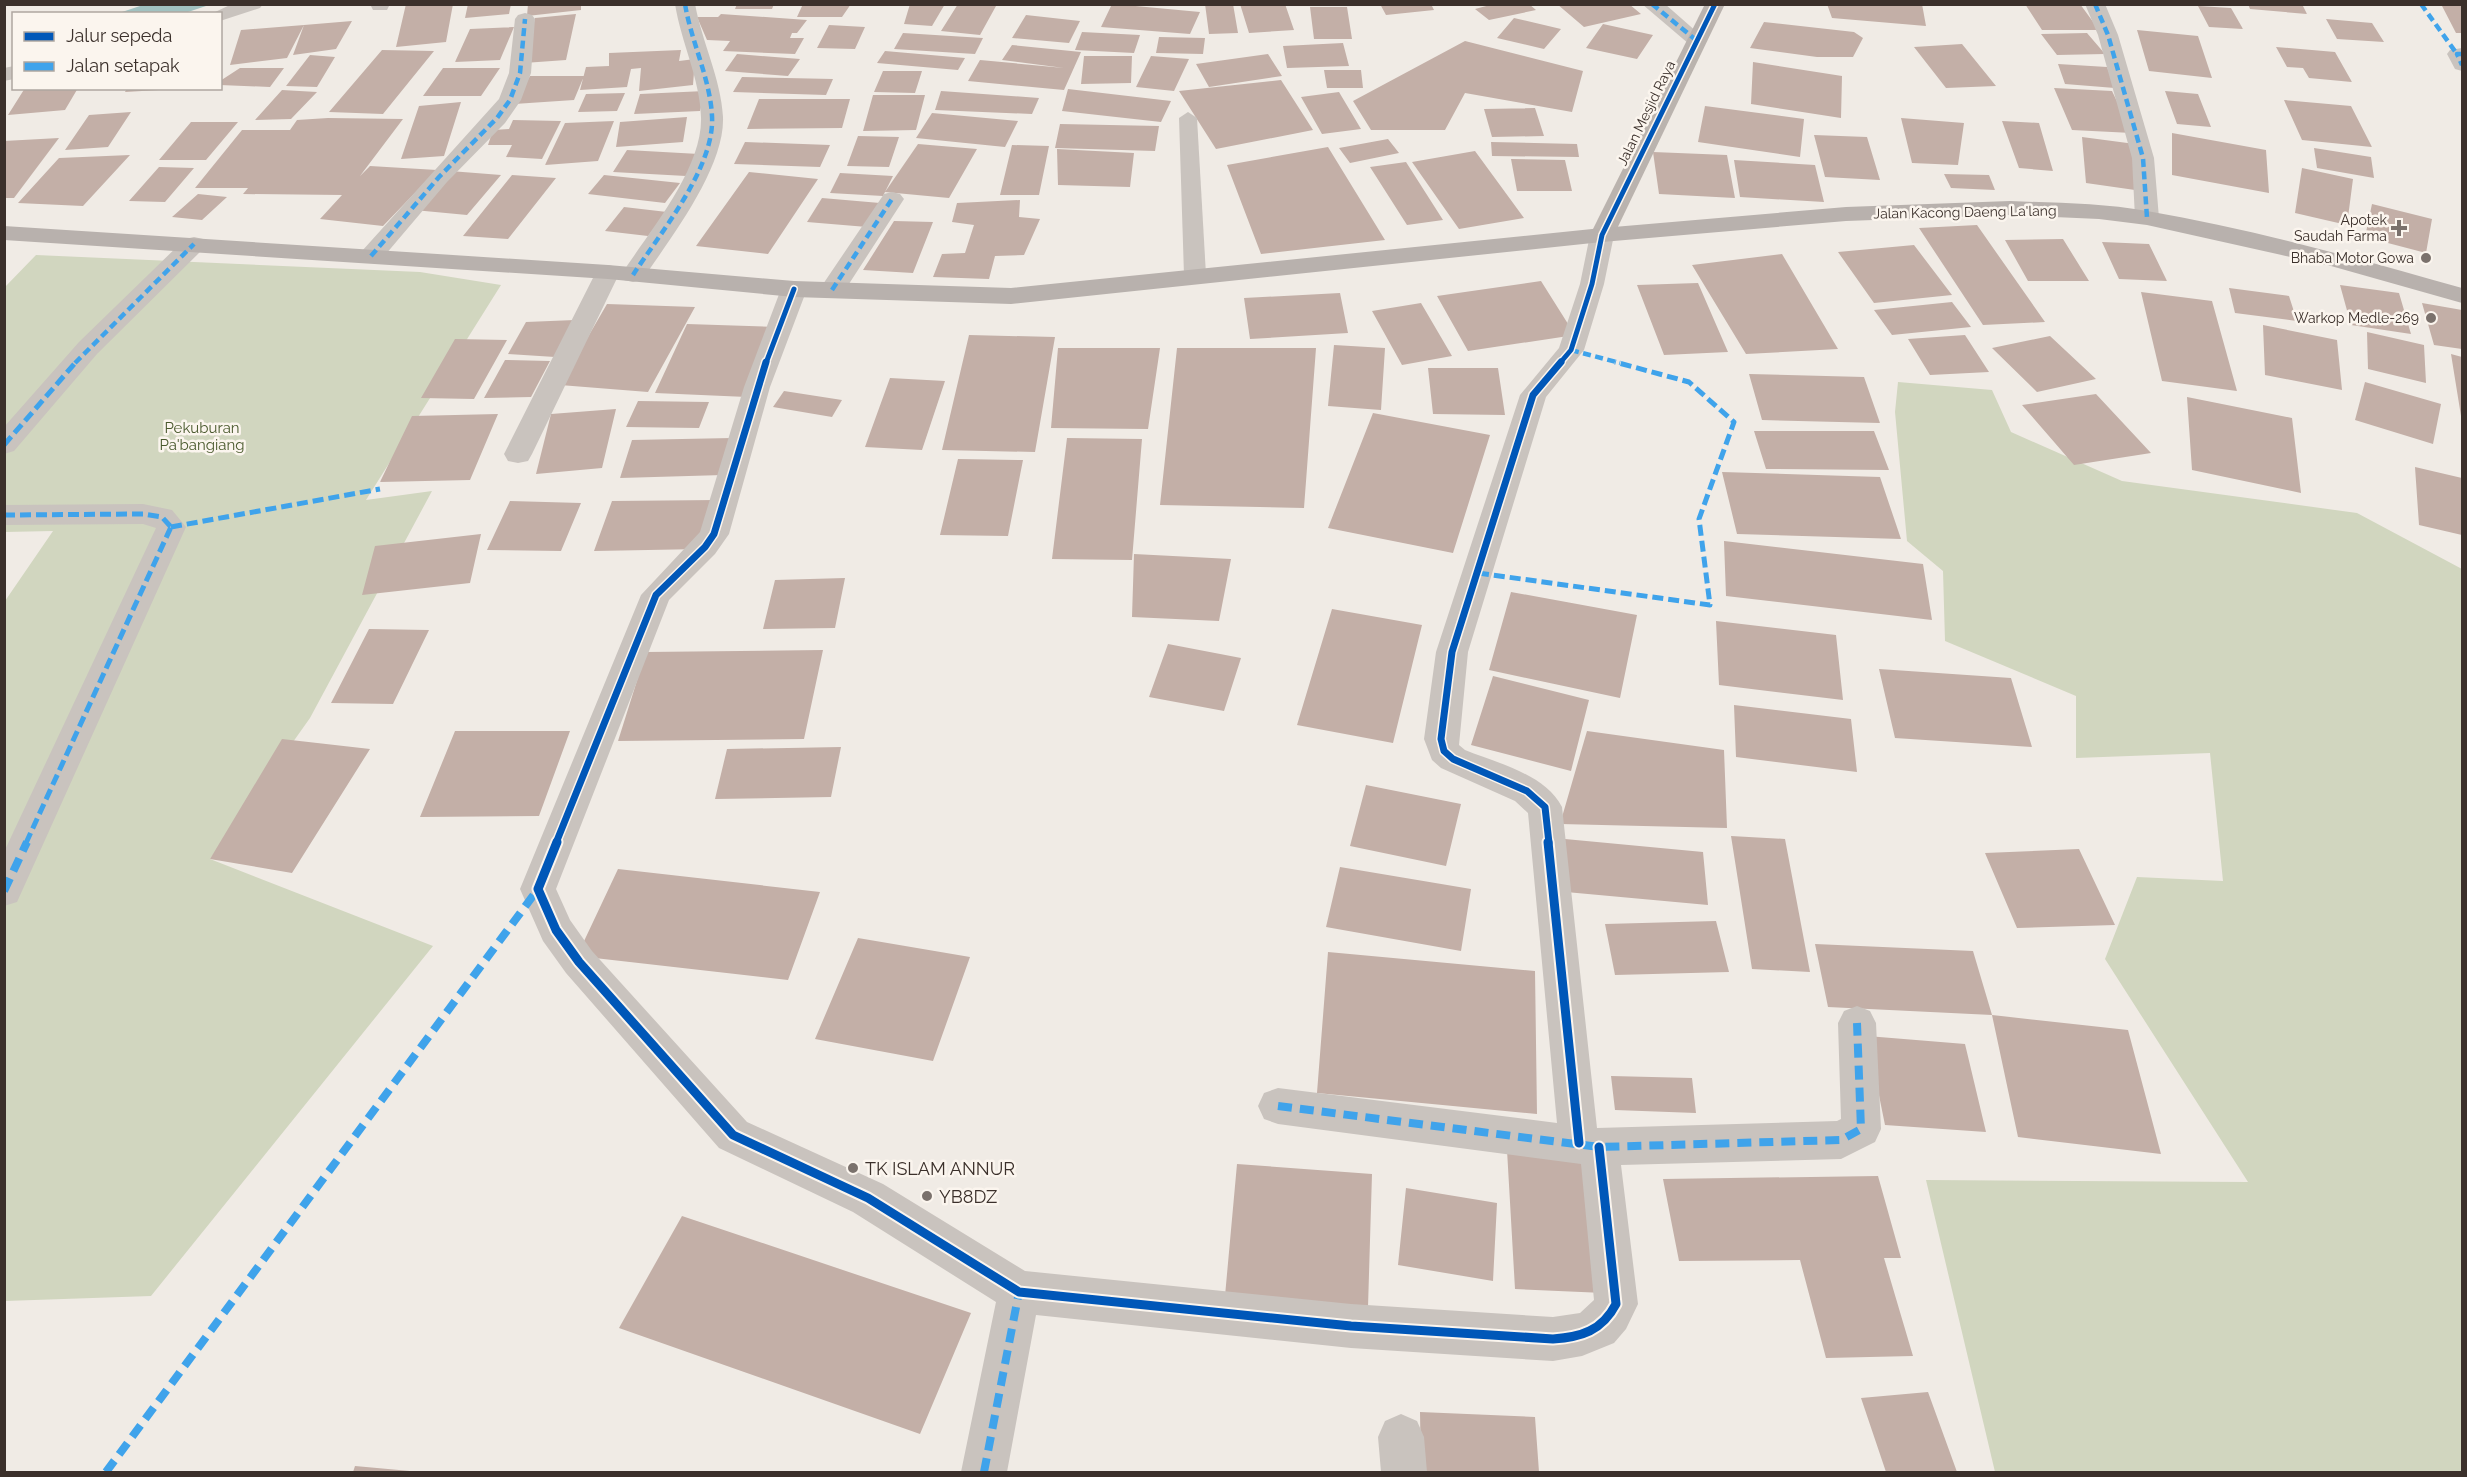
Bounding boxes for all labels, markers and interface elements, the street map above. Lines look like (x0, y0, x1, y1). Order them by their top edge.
legend (12, 12, 222, 90)
text: Jalur sepeda (66, 25, 172, 46)
text: Jalan setapak (66, 55, 180, 76)
street label: Jalan Mesjid Raya (1614, 58, 1678, 168)
street label: Jalan Kacong Daeng La'lang (1873, 202, 2057, 222)
place label: Apotek Saudah Farma (2294, 212, 2388, 244)
marker: Apotek Saudah Farma (2392, 221, 2406, 235)
place label: Bhaba Motor Gowa (2291, 250, 2414, 266)
marker: Bhaba Motor Gowa (2419, 251, 2433, 265)
place label: Warkop Medle-269 (2294, 310, 2419, 326)
marker: Warkop Medle-269 (2424, 311, 2438, 325)
park label: Pekuburan Pa'bangiang (159, 419, 245, 454)
place label: TK ISLAM ANNUR (865, 1158, 1015, 1179)
marker: TK ISLAM ANNUR (846, 1161, 860, 1175)
place label: YB8DZ (939, 1186, 997, 1207)
marker: YB8DZ (920, 1189, 934, 1203)

